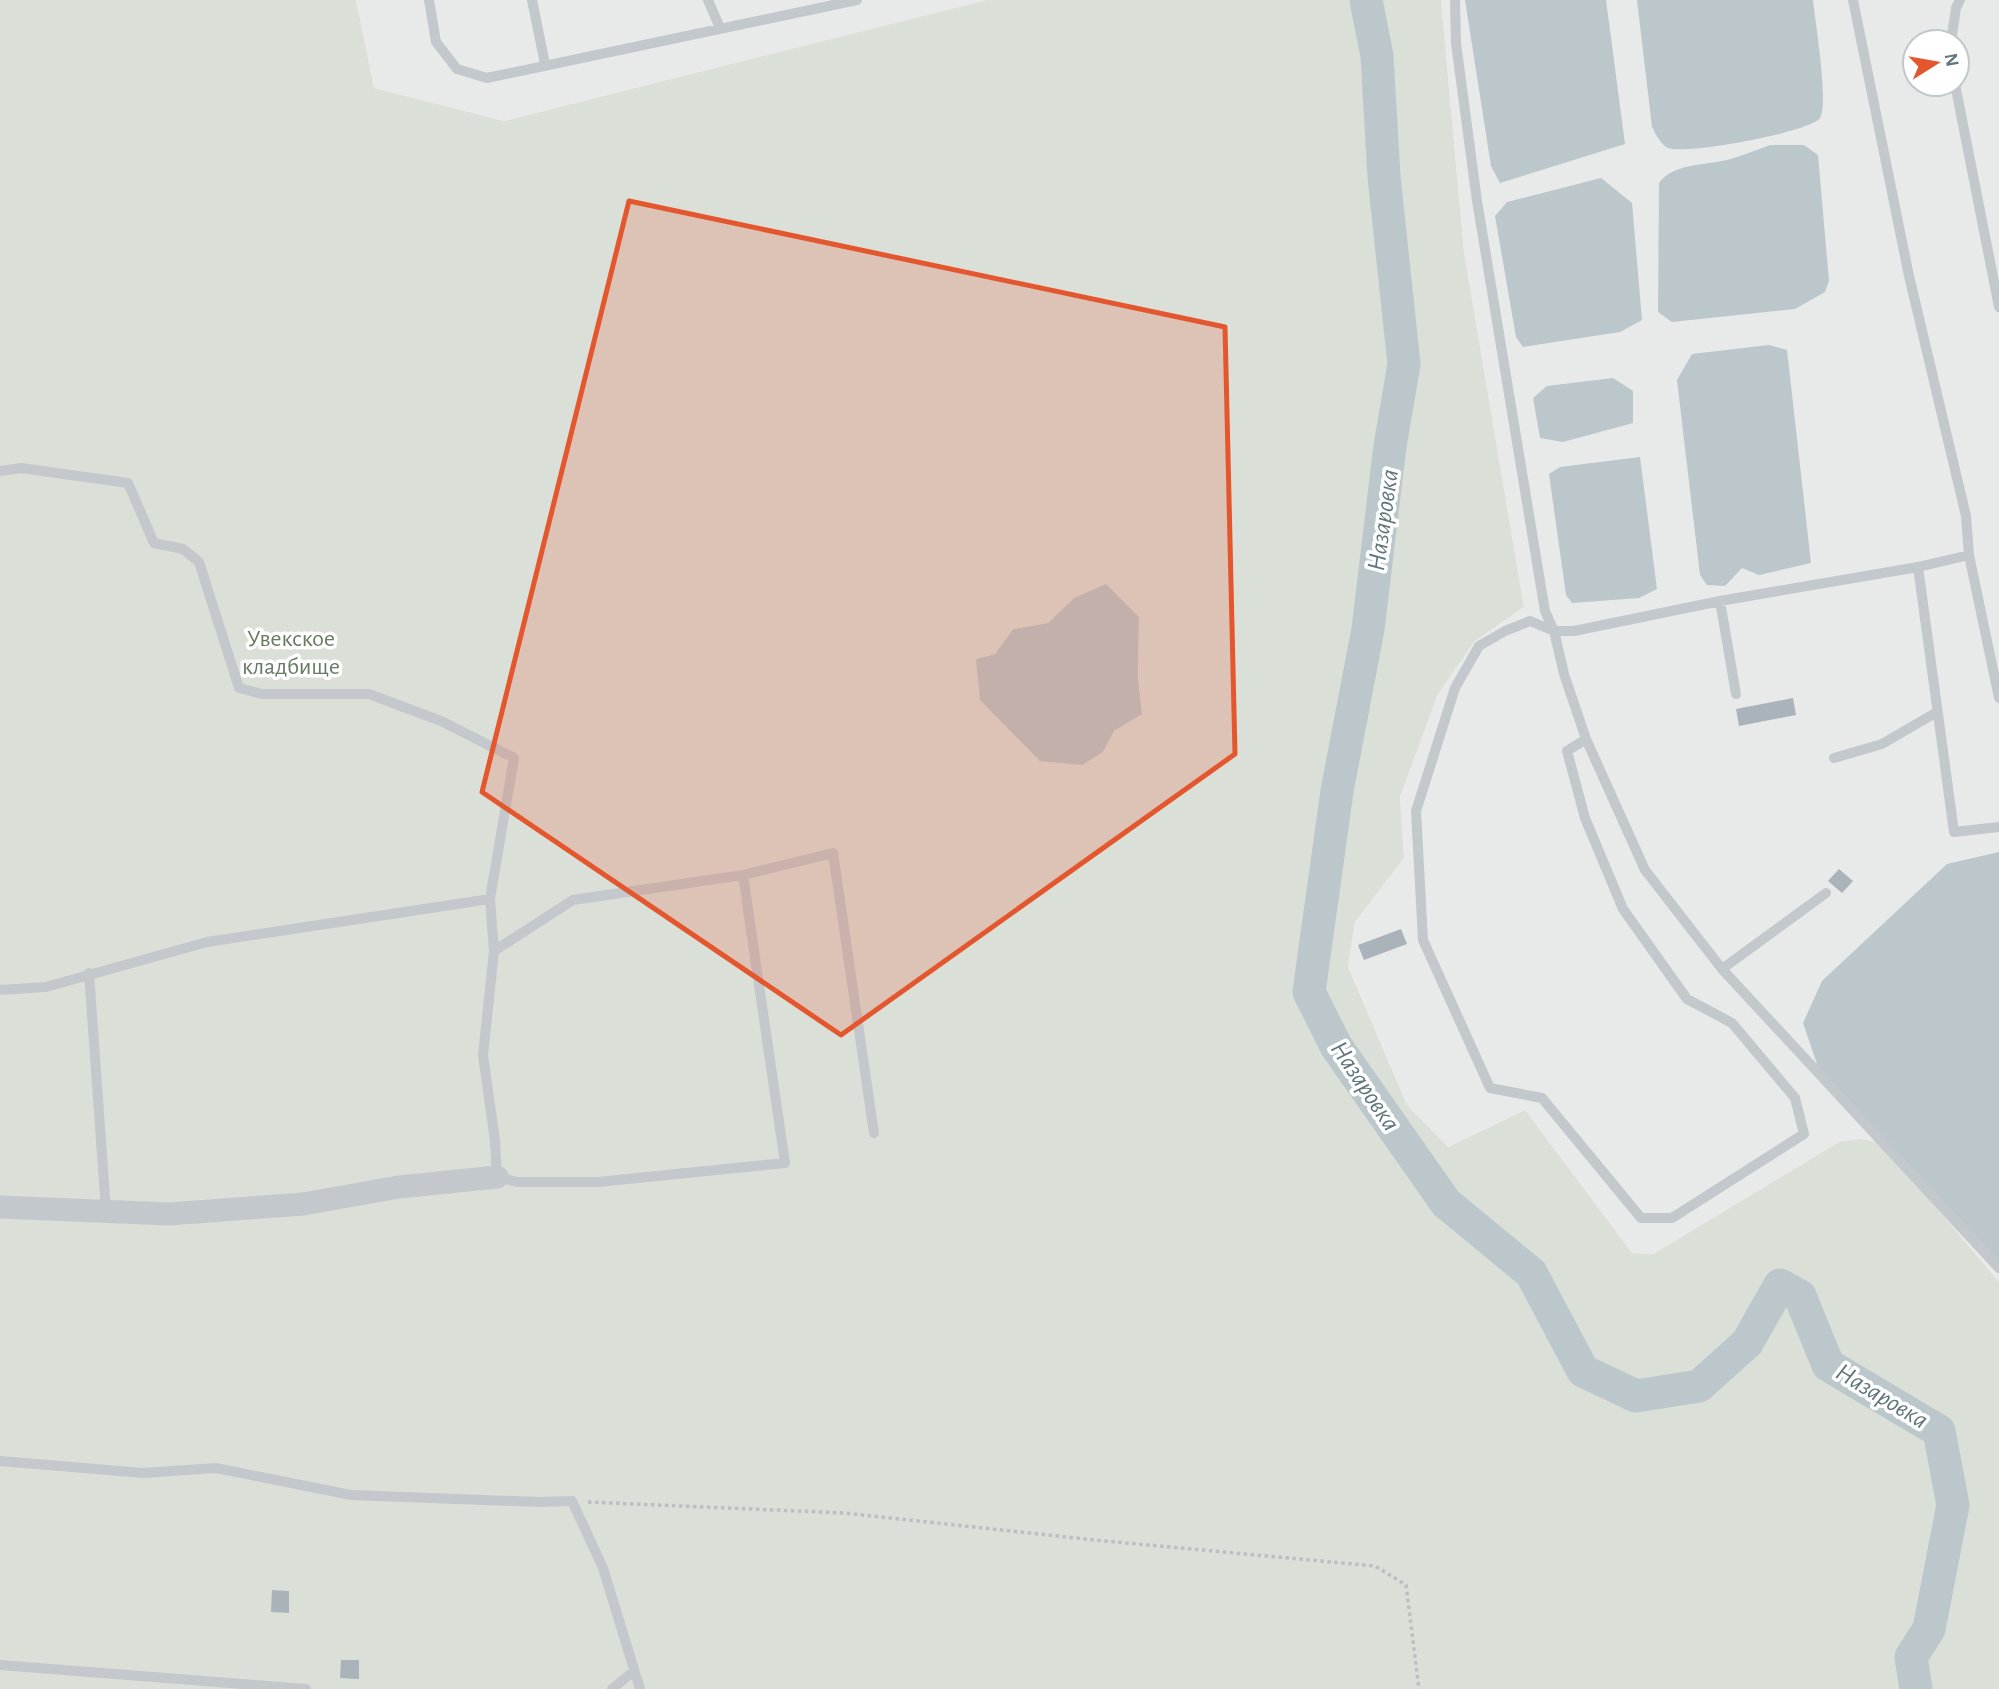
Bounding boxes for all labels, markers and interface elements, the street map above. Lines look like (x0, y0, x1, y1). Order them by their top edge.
north arrow (1901, 28, 1971, 98)
text: N (1941, 52, 1962, 68)
water label: Назаровка (1363, 468, 1403, 572)
park label: Увекское кладбище (242, 627, 340, 679)
water label: Назаровка (1326, 1036, 1404, 1136)
water label: Назаровка (1832, 1359, 1932, 1433)

